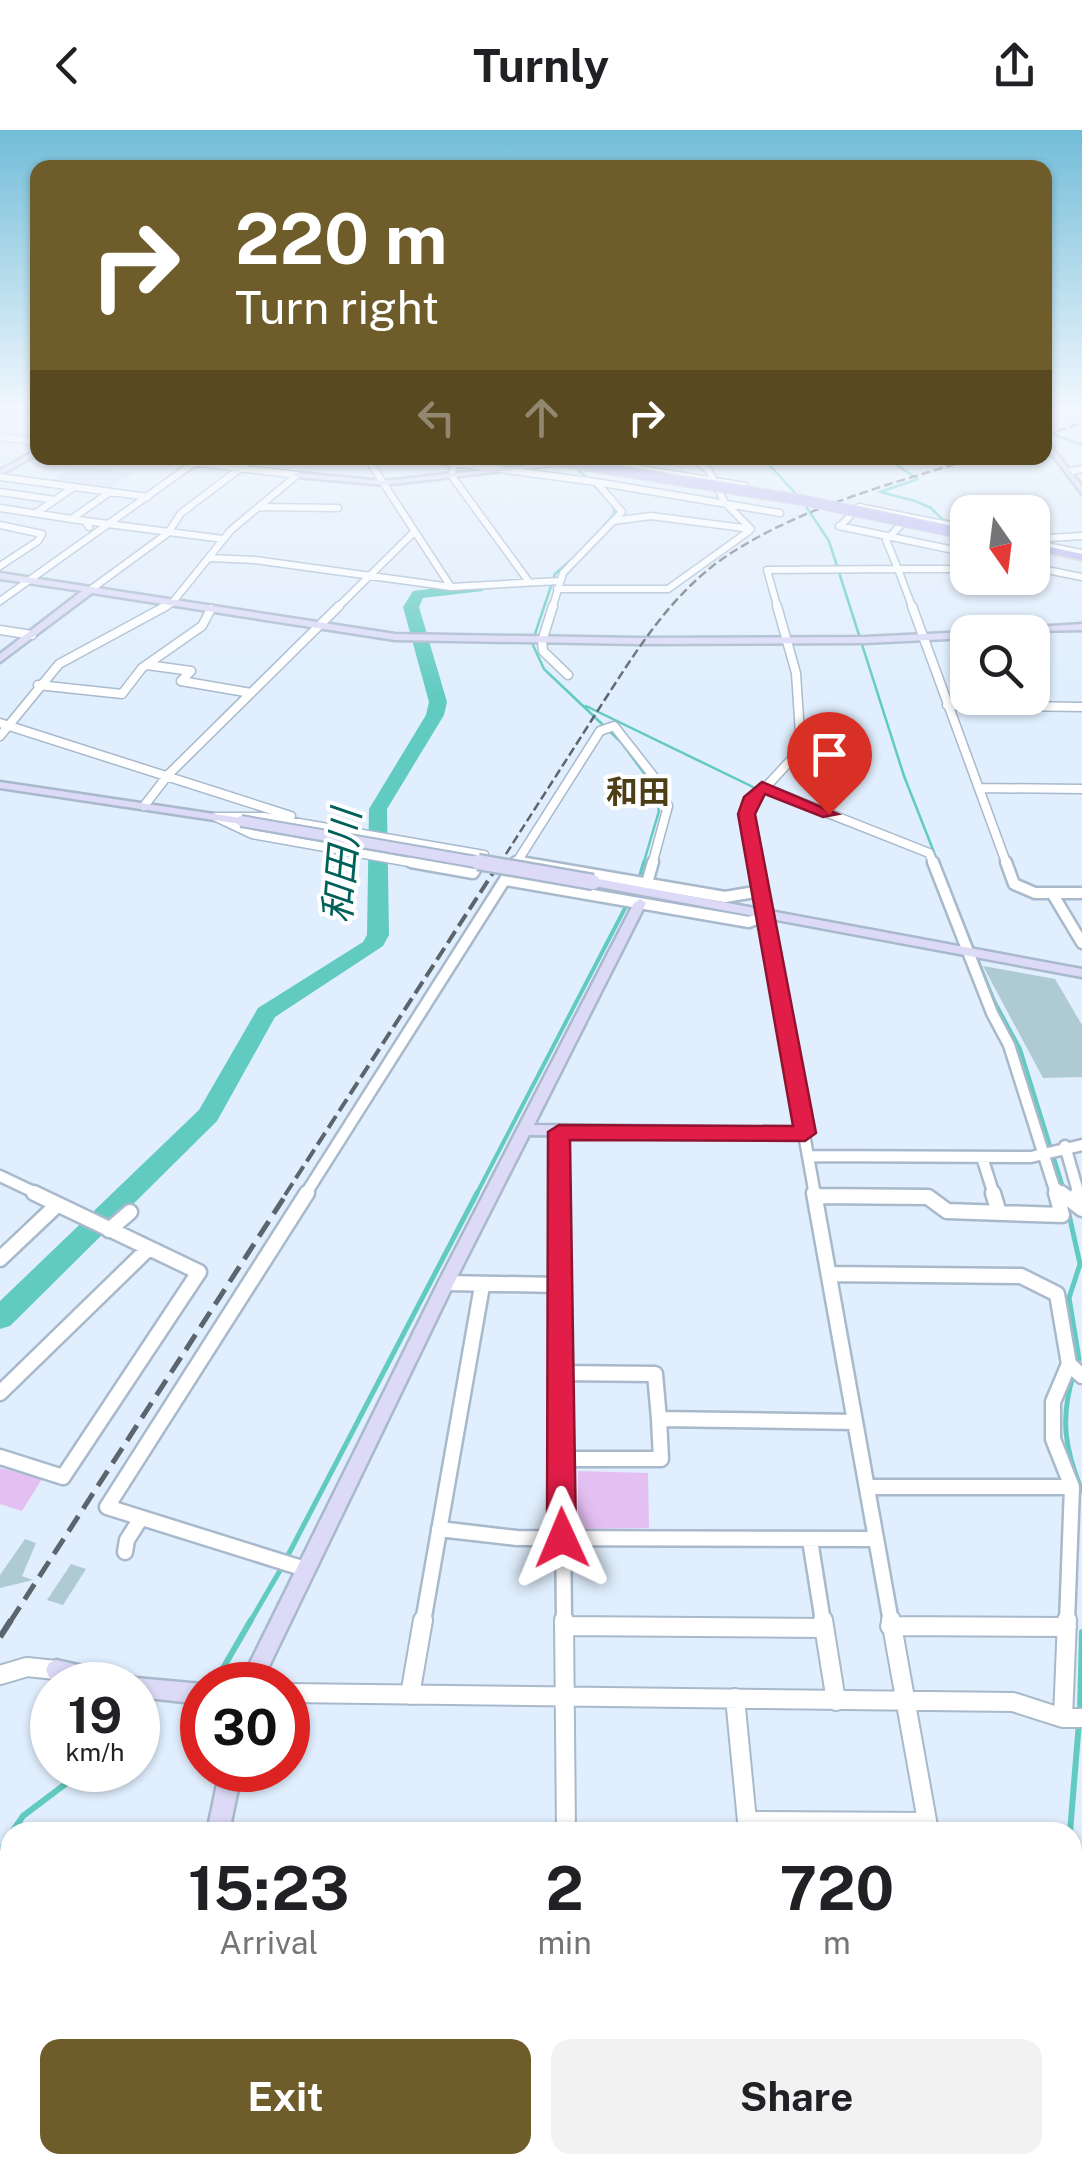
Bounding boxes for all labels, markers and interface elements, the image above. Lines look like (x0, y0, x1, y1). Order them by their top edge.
icon: back (40, 38, 95, 93)
icon: share (987, 38, 1042, 93)
text: Turnly (473, 39, 609, 92)
text: 220 m (235, 197, 448, 280)
icon: right (70, 200, 200, 330)
text: Turn right (235, 281, 439, 334)
icon: left (409, 390, 464, 445)
icon: ahead (514, 390, 569, 445)
icon: right (619, 390, 674, 445)
north arrow (950, 495, 1050, 595)
map controls (950, 495, 1050, 715)
button: search (950, 615, 1050, 715)
pin (787, 712, 872, 815)
icon: arrive (802, 727, 857, 782)
district label: 和田 (606, 773, 670, 810)
water label: 和田川 (314, 803, 369, 925)
position arrow (510, 1486, 614, 1590)
speed limit sign: 30 (180, 1662, 310, 1792)
text: 19 (68, 1685, 122, 1744)
text: km/h (66, 1737, 124, 1767)
text: 15:23 (188, 1853, 349, 1924)
text: 2 (545, 1853, 584, 1924)
text: 720 (780, 1853, 894, 1924)
text: Arrival (219, 1924, 318, 1961)
text: min (537, 1924, 592, 1961)
text: m (823, 1924, 851, 1961)
button: Exit (40, 2039, 531, 2154)
button: Share (551, 2039, 1042, 2154)

